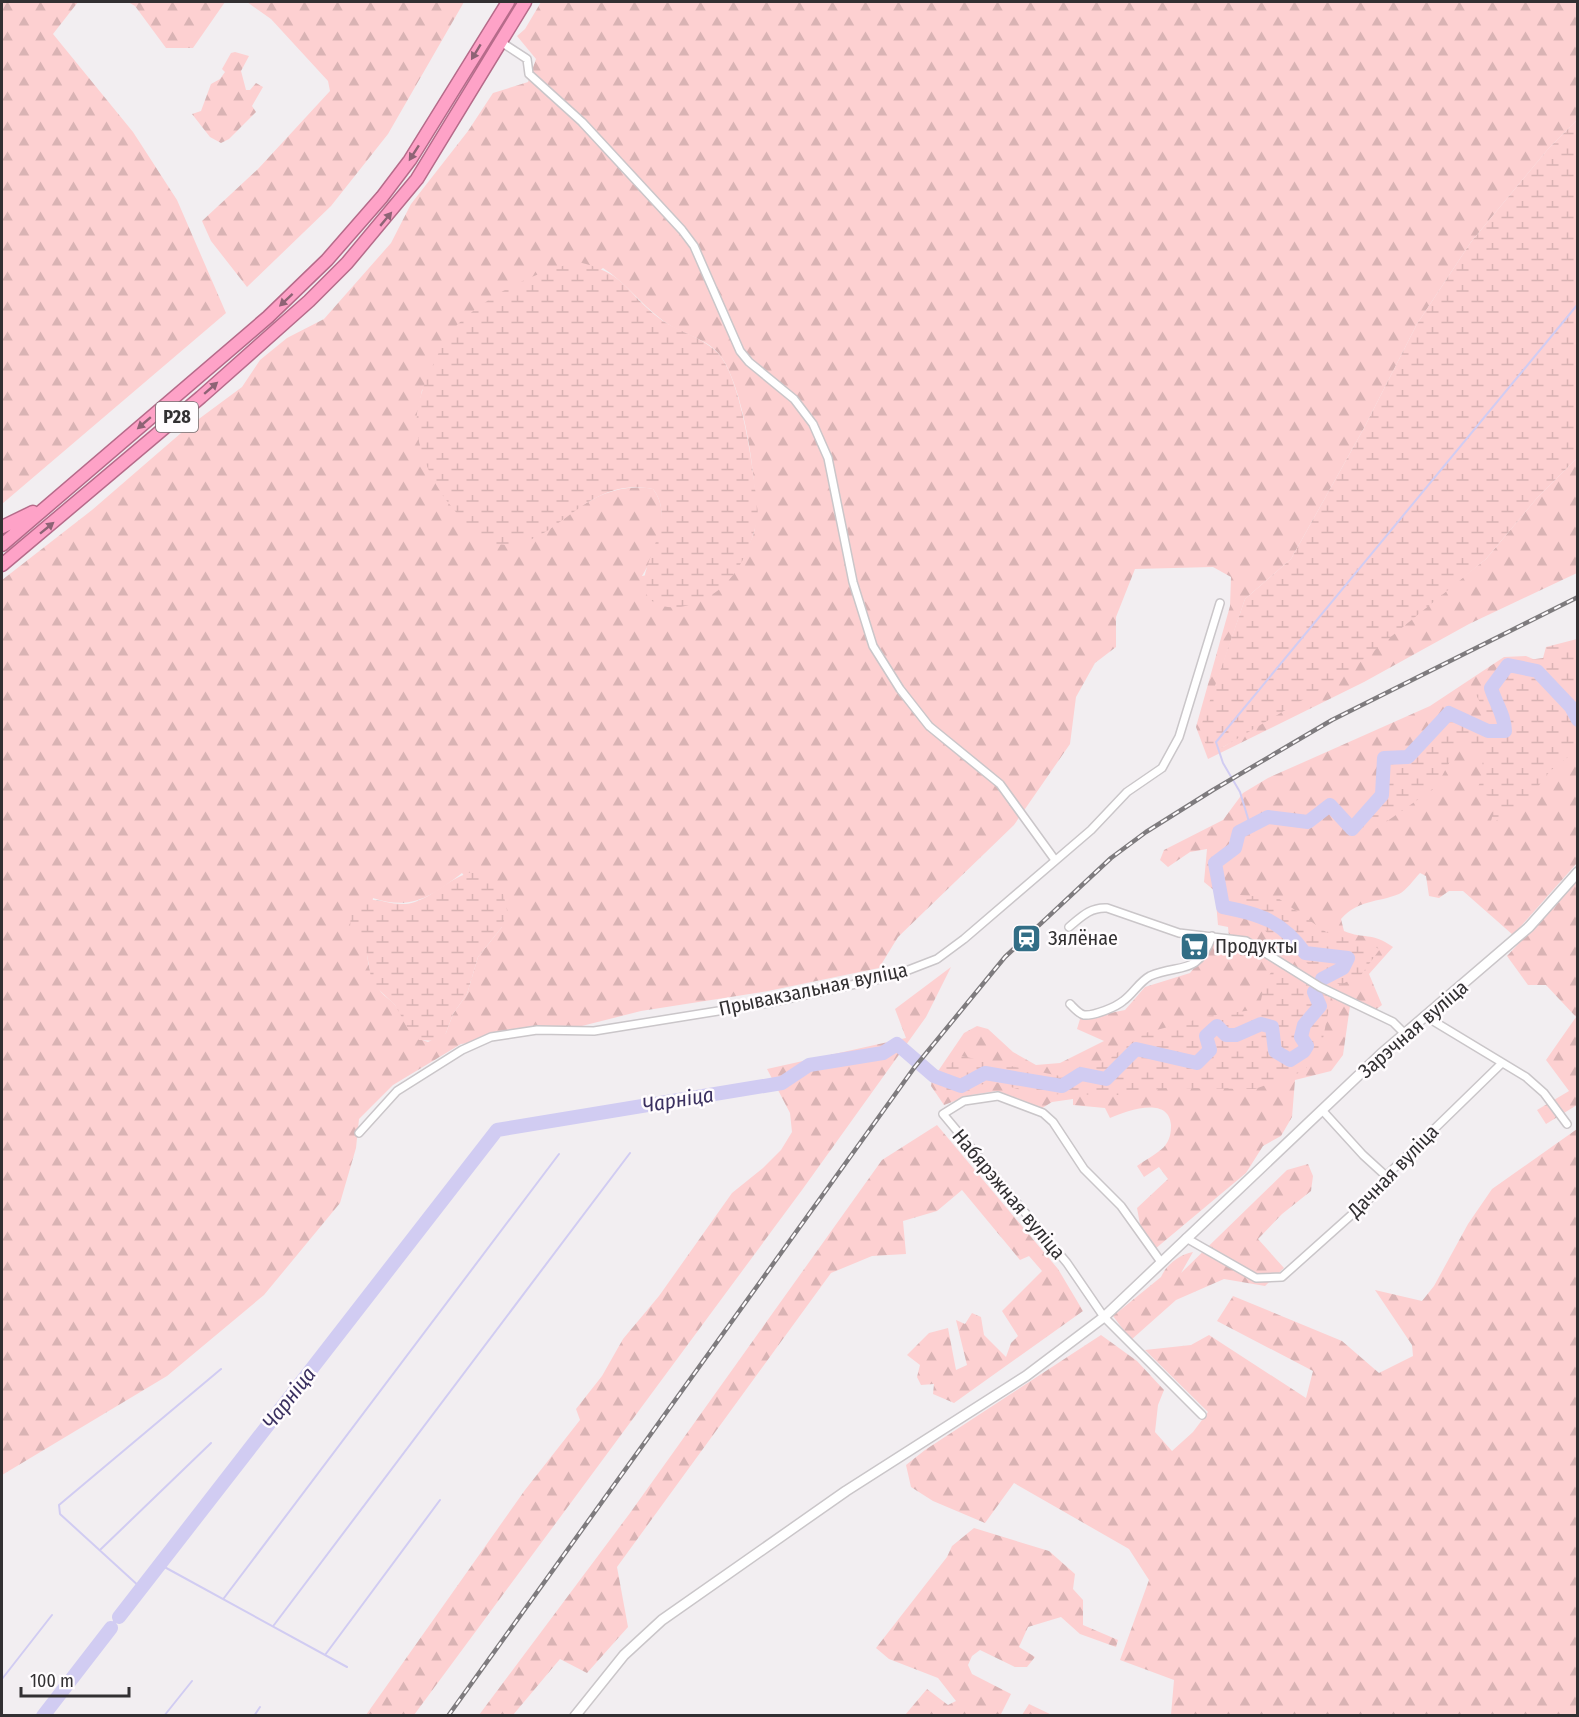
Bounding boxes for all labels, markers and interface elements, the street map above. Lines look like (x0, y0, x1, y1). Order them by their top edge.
one-way arrow (471, 44, 482, 60)
one-way arrow (409, 145, 420, 161)
one-way arrow (379, 211, 391, 226)
one-way arrow (279, 293, 294, 307)
one-way arrow (203, 382, 218, 395)
road number: Р28 (156, 402, 198, 432)
one-way arrow (136, 417, 152, 430)
one-way arrow (39, 521, 55, 534)
station icon: Зялёнае (1011, 922, 1043, 954)
place label: Зялёнае (1048, 926, 1118, 950)
supermarket icon: Продукты (1178, 930, 1210, 962)
place label: Продукты (1215, 934, 1298, 958)
street label: Прывакзальная вуліца (716, 957, 910, 1021)
street label: Зарэчная вуліца (1353, 975, 1473, 1083)
water label: Чарніца (641, 1082, 715, 1118)
street label: Дачная вуліца (1342, 1119, 1443, 1223)
street label: Набярэжная вуліца (947, 1124, 1071, 1264)
water label: Чарніца (257, 1362, 321, 1434)
scale bar (21, 1660, 129, 1698)
text: 100 m (30, 1670, 74, 1692)

